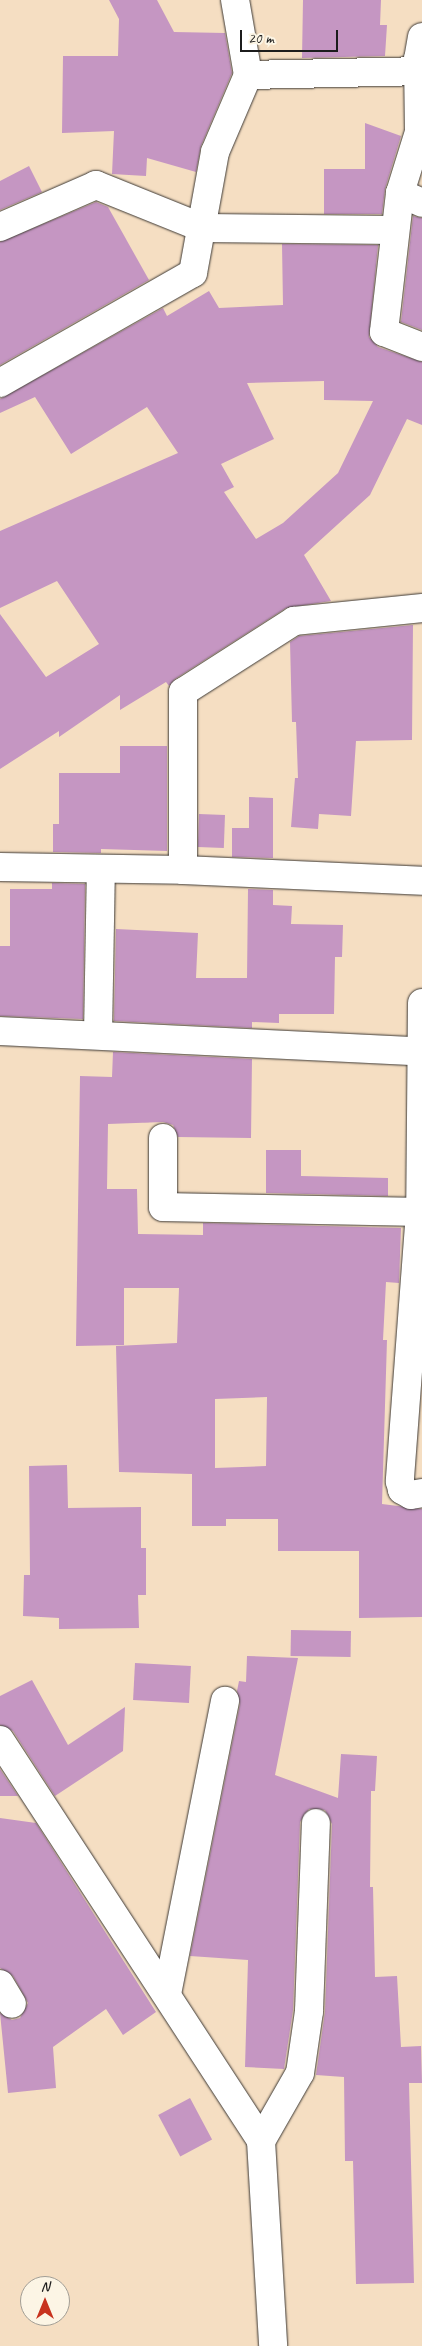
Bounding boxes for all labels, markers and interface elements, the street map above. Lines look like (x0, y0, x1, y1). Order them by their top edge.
scale bar (242, 20, 340, 52)
text: 20 m (248, 29, 274, 48)
north arrow (20, 2276, 70, 2326)
text: N (41, 2278, 49, 2295)

